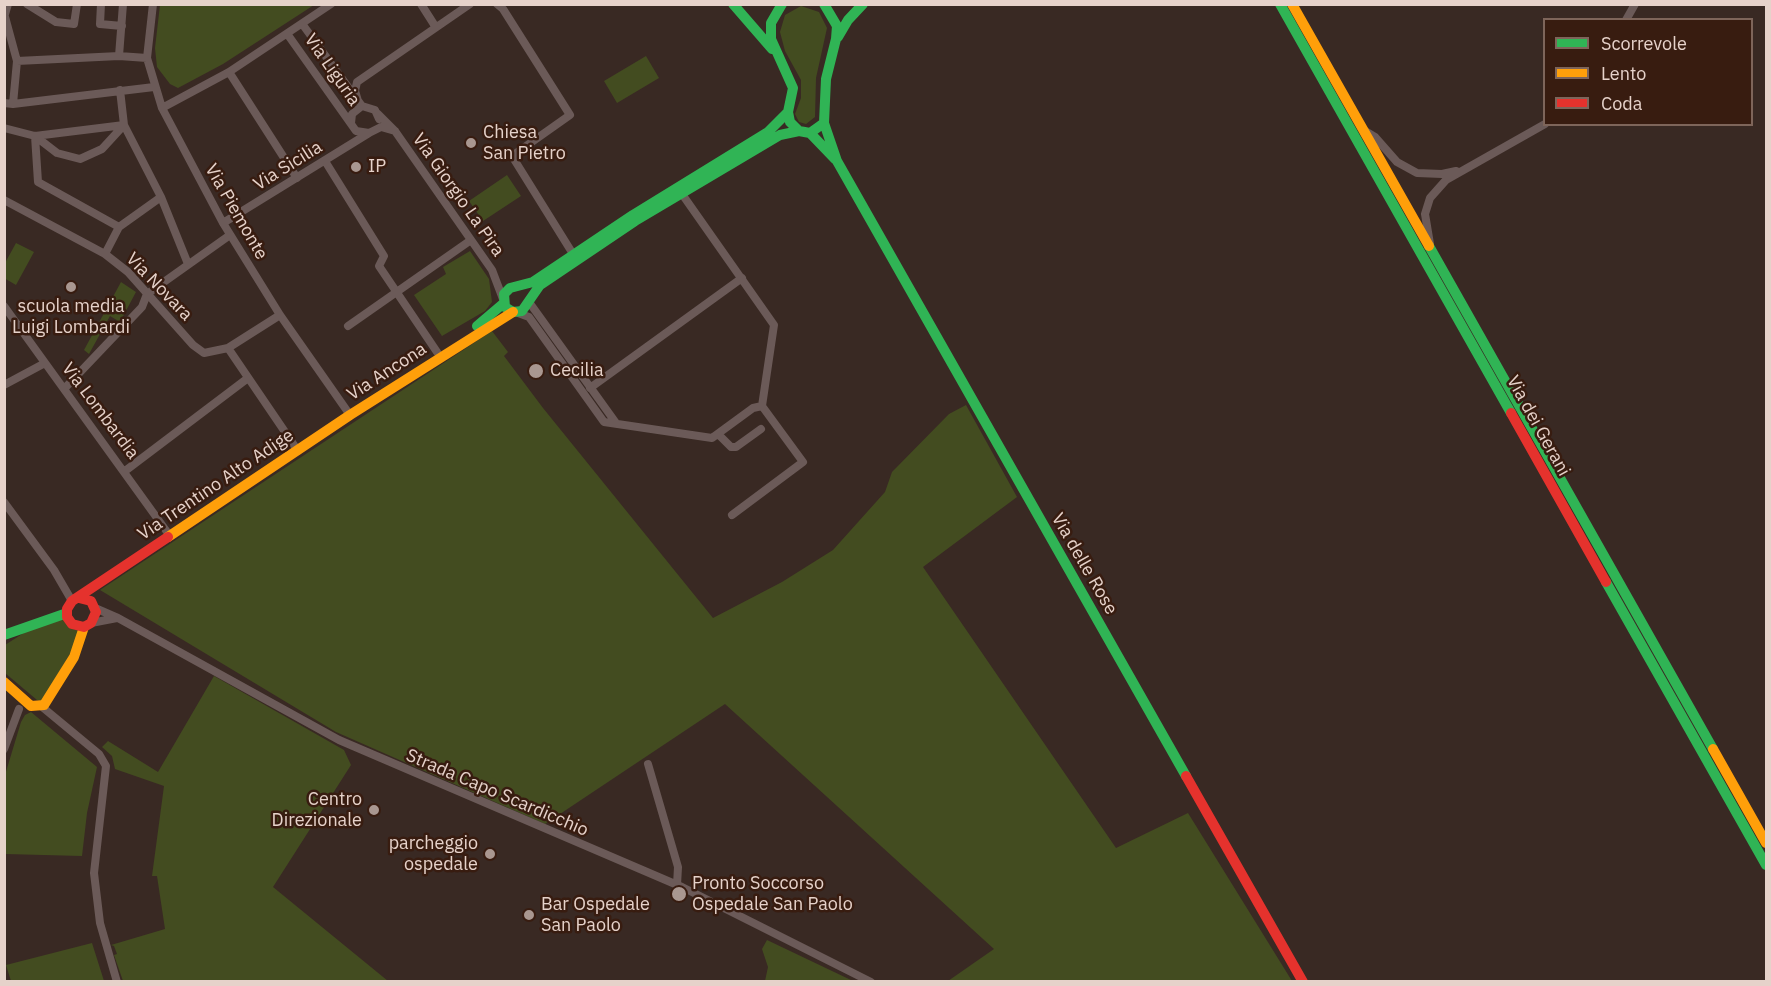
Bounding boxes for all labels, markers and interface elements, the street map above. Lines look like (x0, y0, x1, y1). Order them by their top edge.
legend (1543, 18, 1753, 126)
street label: Via Liguria (299, 30, 365, 110)
text: Scorrevole (1601, 32, 1687, 55)
text: Lento (1601, 62, 1646, 85)
text: Coda (1601, 92, 1642, 115)
place label: Chiesa San Pietro (483, 122, 566, 164)
street label: Via Giorgio La Pira (407, 129, 509, 261)
street label: Via Sicilia (250, 136, 326, 196)
marker: Chiesa San Pietro (464, 136, 478, 150)
place label: IP (368, 156, 386, 178)
street label: Via Piemonte (200, 160, 272, 264)
marker: IP (349, 160, 363, 174)
street label: Via Novara (121, 248, 197, 326)
marker: scuola media Luigi Lombardi (64, 280, 78, 294)
place label: scuola media Luigi Lombardi (12, 296, 130, 338)
street label: Via Ancona (343, 338, 431, 406)
street label: Via Lombardia (57, 359, 143, 463)
place label: Cecilia (550, 360, 604, 382)
marker: Cecilia (527, 362, 545, 380)
street label: Via dei Gerani (1501, 372, 1575, 480)
street label: Via Trentino Alto Adige (134, 425, 298, 545)
street label: Via delle Rose (1046, 509, 1122, 619)
street label: Strada Capo Scardicchio (403, 745, 591, 841)
place label: Centro Direzionale (272, 789, 362, 832)
marker: Centro Direzionale (367, 803, 381, 817)
place label: parcheggio ospedale (389, 833, 478, 876)
marker: parcheggio ospedale (483, 847, 497, 861)
place label: Pronto Soccorso Ospedale San Paolo (692, 873, 853, 916)
marker: Pronto Soccorso Ospedale San Paolo (670, 885, 688, 903)
place label: Bar Ospedale San Paolo (541, 894, 650, 936)
marker: Bar Ospedale San Paolo (522, 908, 536, 922)

